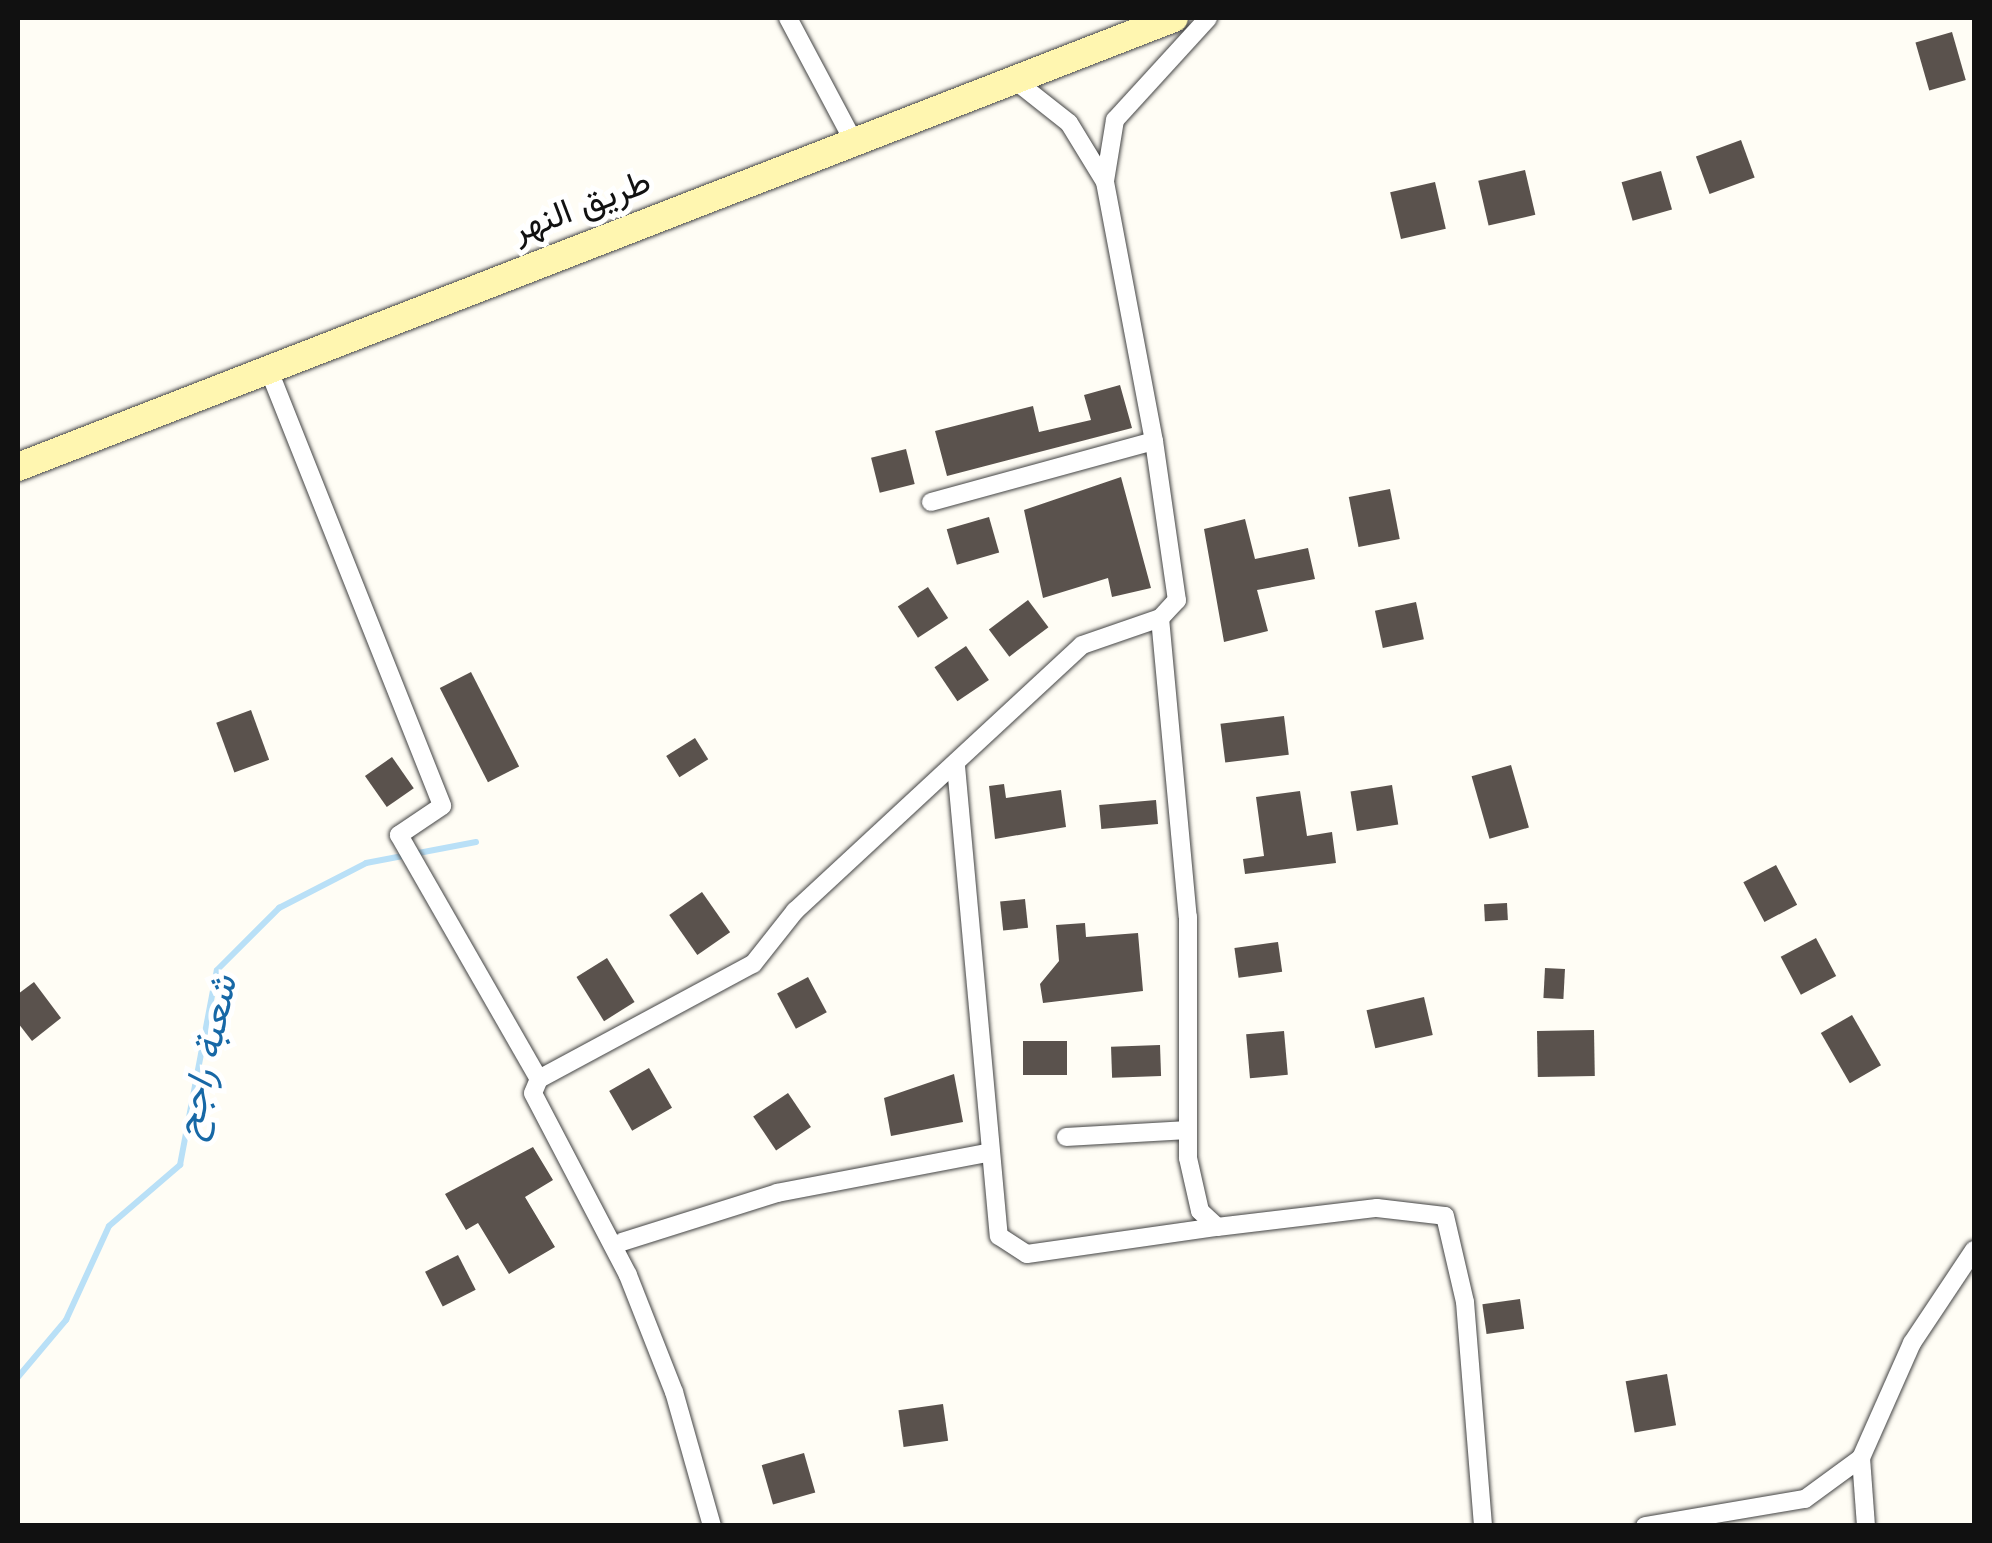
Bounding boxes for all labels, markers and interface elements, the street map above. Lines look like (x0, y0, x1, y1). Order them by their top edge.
street label: طريق النهر (506, 159, 656, 251)
water label: شعبة راجح (164, 971, 246, 1143)

